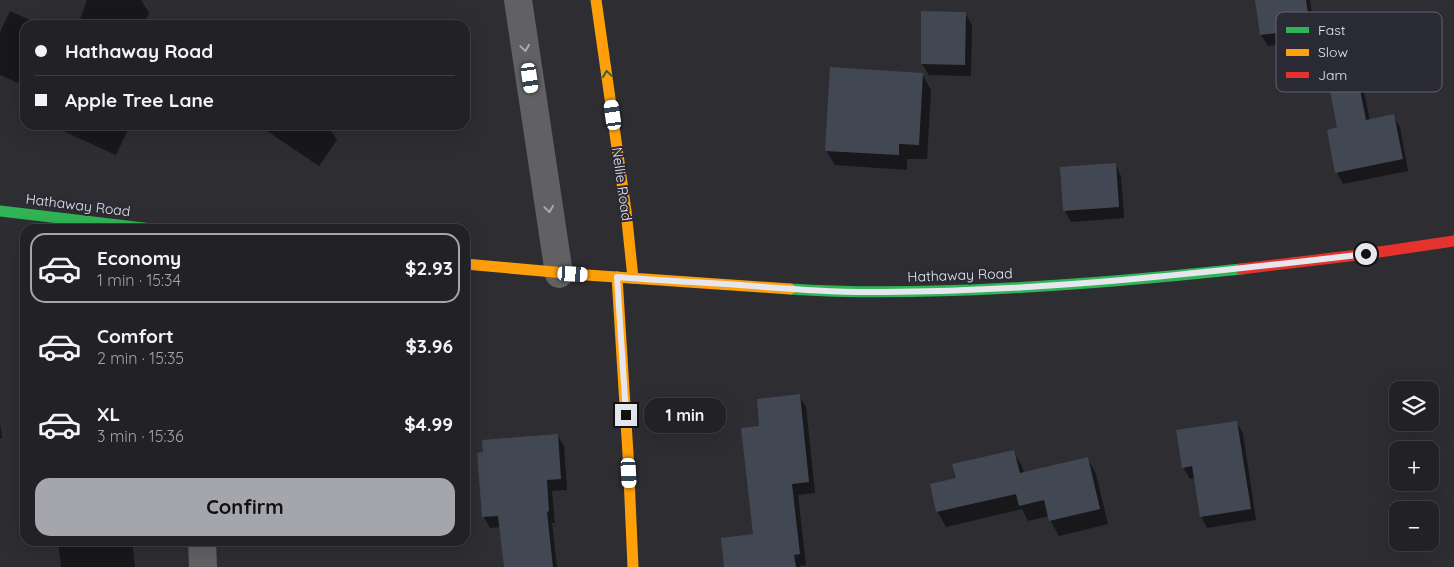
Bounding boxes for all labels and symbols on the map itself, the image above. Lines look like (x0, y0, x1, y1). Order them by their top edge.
legend (1276, 12, 1442, 92)
text: Fast (1318, 21, 1346, 39)
text: Slow (1318, 43, 1348, 61)
one-way arrow (520, 44, 530, 53)
car (520, 62, 539, 94)
text: Jam (1318, 66, 1347, 84)
one-way arrow (602, 70, 613, 78)
car (603, 99, 622, 131)
street label: Nellie Road (608, 146, 636, 222)
street label: Hathaway Road (25, 190, 131, 220)
one-way arrow (543, 205, 554, 213)
route start (1355, 243, 1377, 265)
street label: Hathaway Road (907, 264, 1013, 286)
car (557, 266, 588, 282)
callout: 1 min (644, 398, 726, 432)
route end (615, 404, 637, 426)
car (620, 458, 637, 488)

